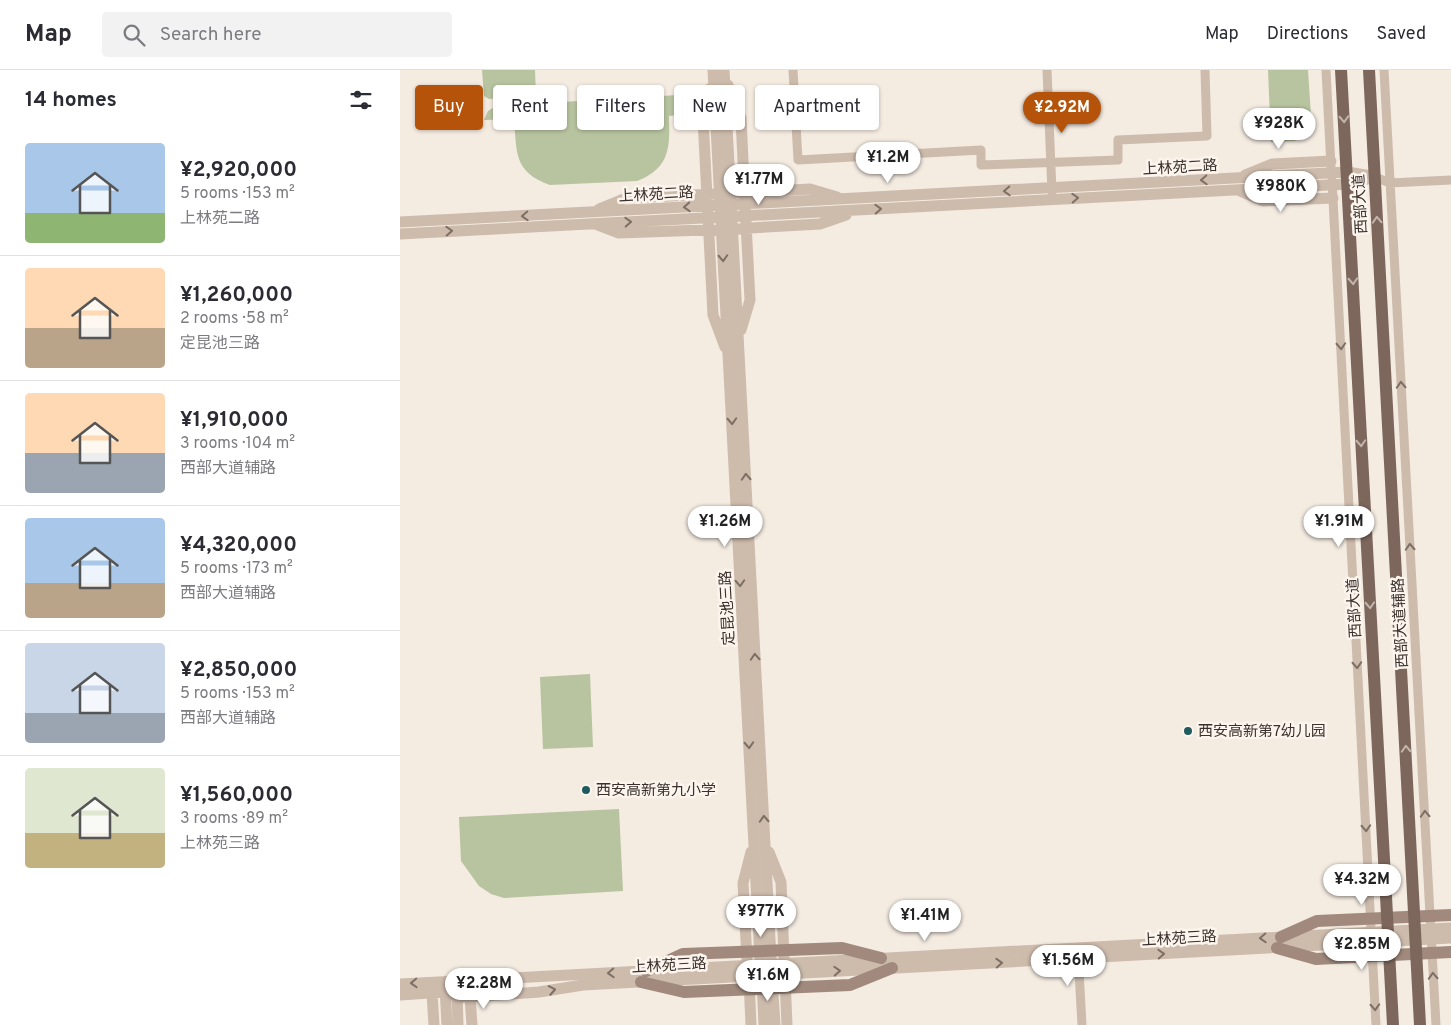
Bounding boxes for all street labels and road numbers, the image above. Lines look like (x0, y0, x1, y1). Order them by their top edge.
street label: 上林苑二路 (1142, 157, 1218, 180)
street label: 西部大道 (1350, 173, 1373, 234)
street label: 上林苑二路 (618, 184, 694, 207)
street label: 定昆池三路 (717, 570, 740, 646)
street label: 西部大道 (1344, 577, 1367, 638)
street label: 西部大道辅路 (1390, 577, 1413, 668)
street label: 上林苑三路 (1141, 928, 1217, 951)
street label: 上林苑三路 (631, 955, 707, 978)

